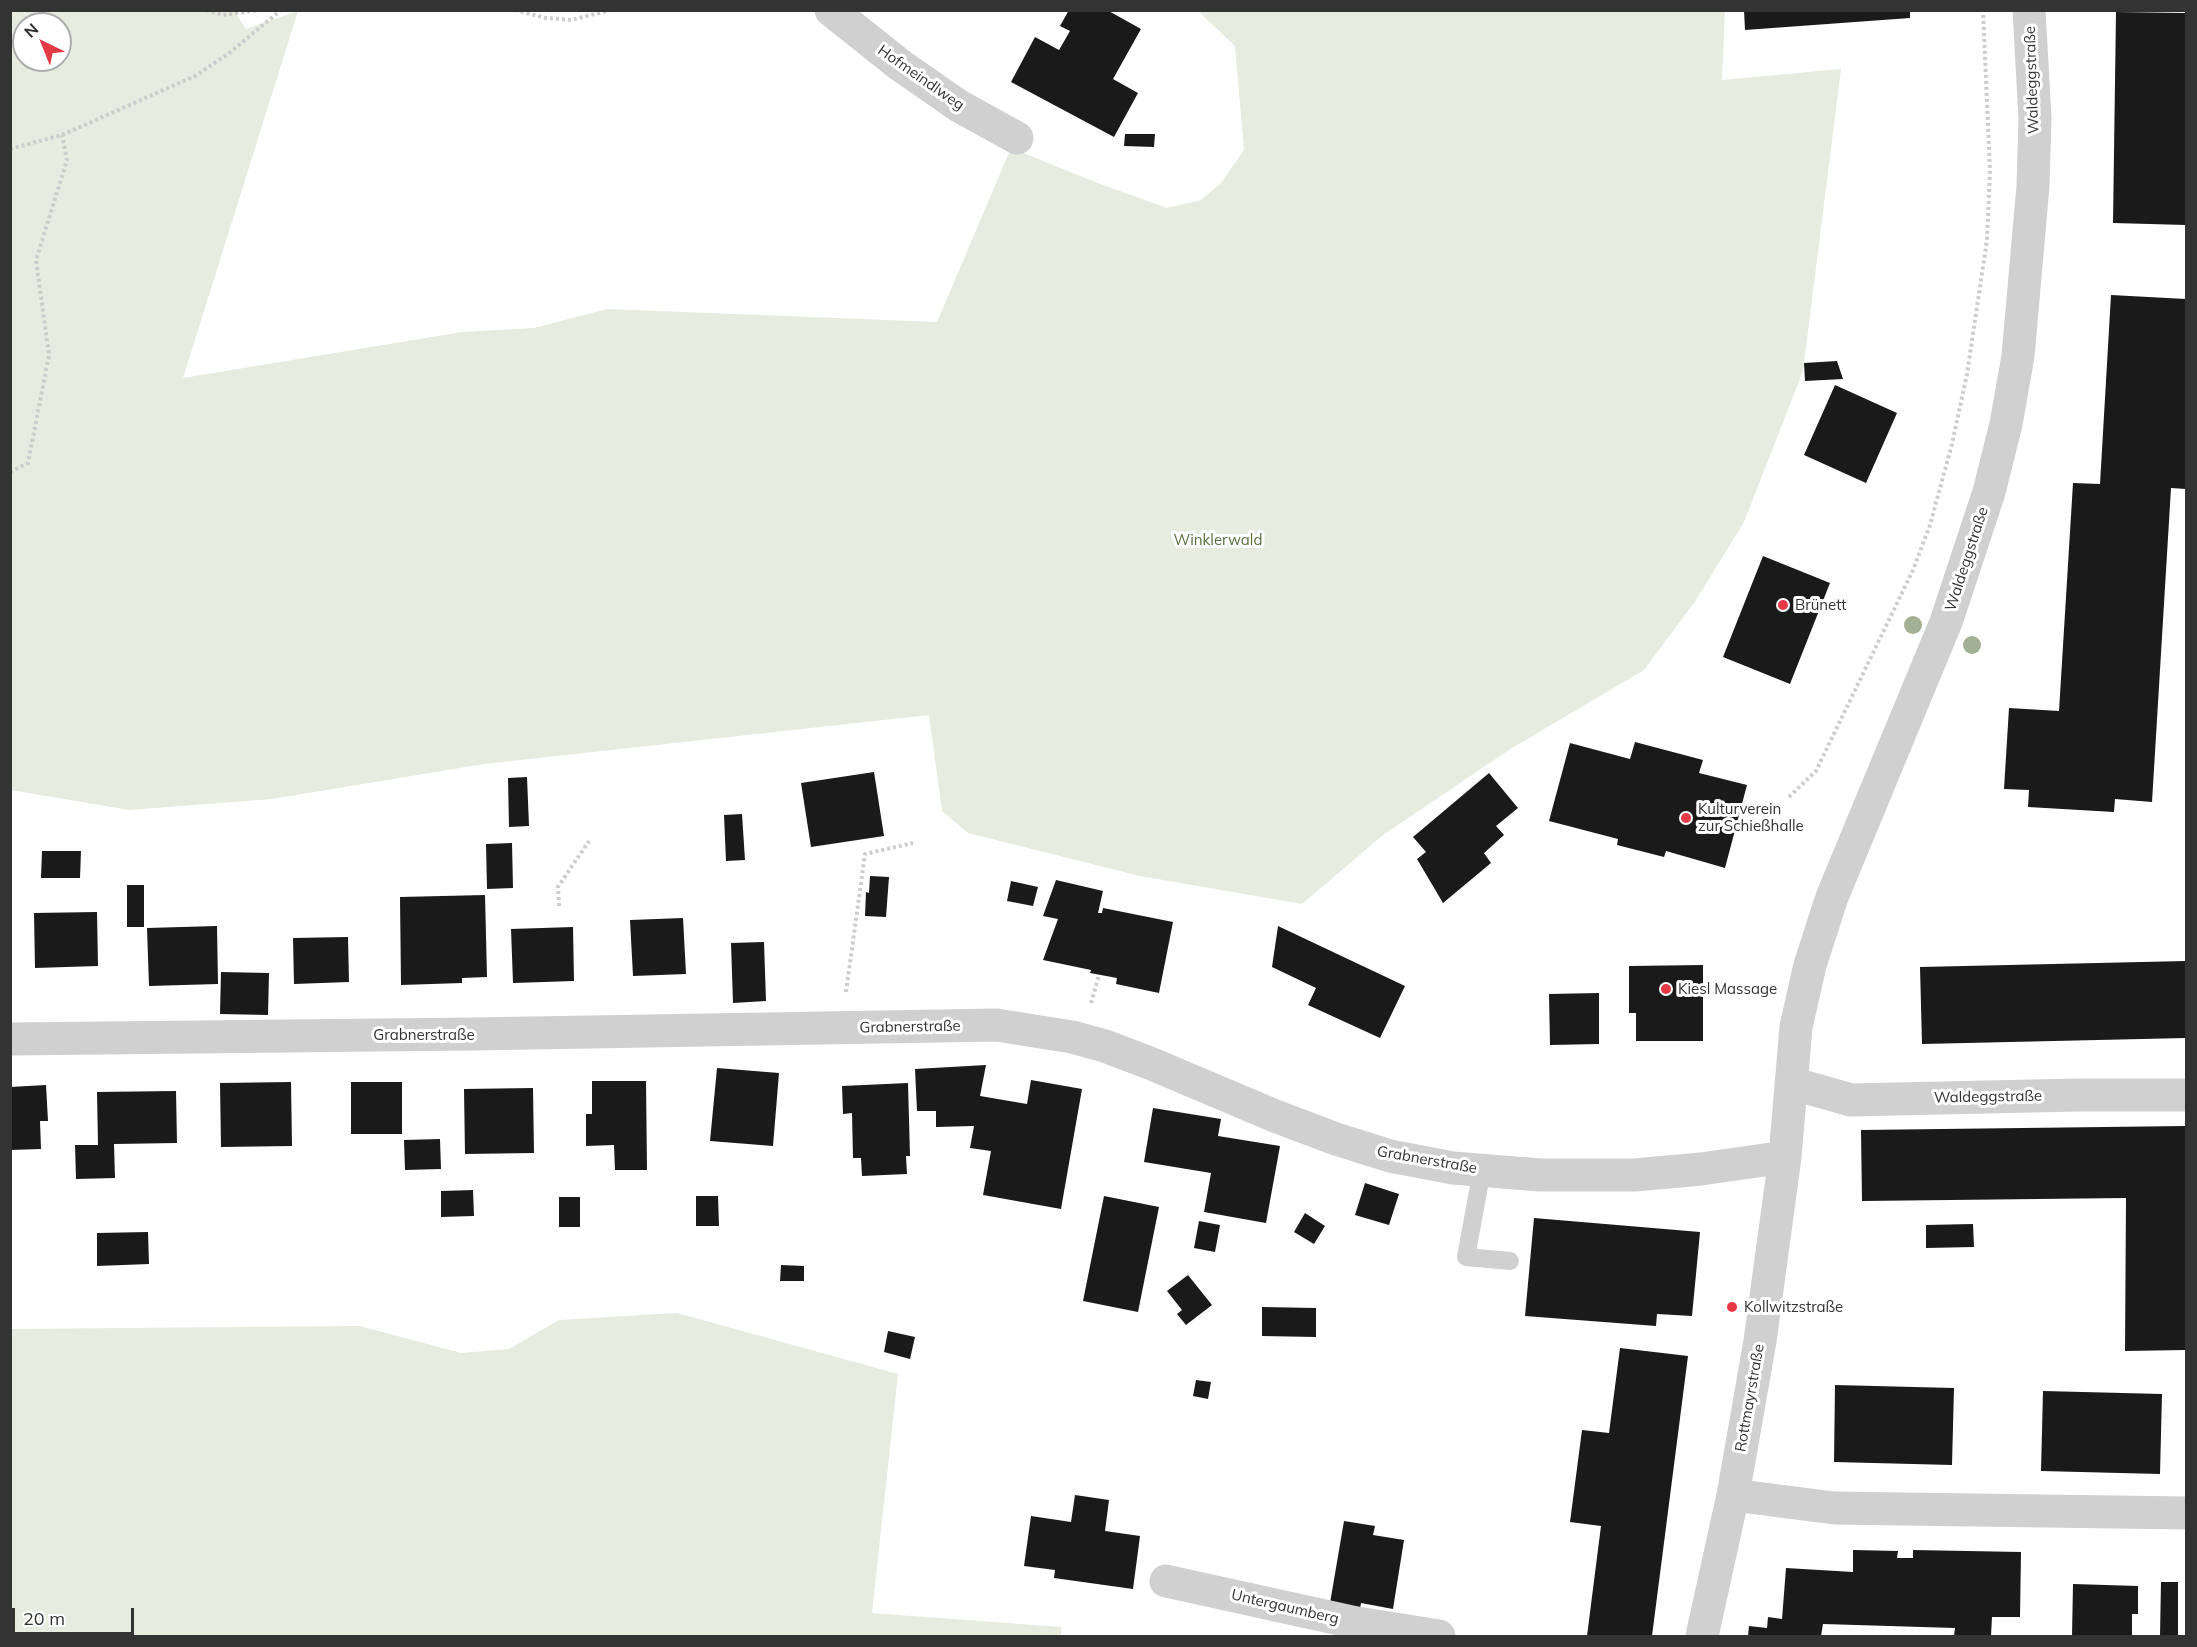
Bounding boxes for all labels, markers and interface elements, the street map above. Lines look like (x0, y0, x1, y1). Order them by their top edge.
north arrow (12, 12, 72, 72)
text: N (20, 19, 42, 42)
street label: Waldeggstraße (2021, 26, 2043, 134)
street label: Hofmeindlweg (874, 42, 968, 114)
street label: Waldeggstraße (1942, 505, 1992, 613)
park label: Winklerwald (1174, 531, 1262, 549)
place label: Brünett (1795, 596, 1847, 614)
marker: Brünett (1776, 598, 1790, 612)
place label: Kulturverein zur Schießhalle (1698, 800, 1804, 835)
marker: Kulturverein zur Schießhalle (1679, 811, 1693, 825)
place label: Kiesl Massage (1678, 980, 1777, 998)
marker: Kiesl Massage (1659, 982, 1673, 996)
street label: Grabnerstraße (859, 1017, 961, 1037)
street label: Grabnerstraße (373, 1026, 475, 1044)
street label: Waldeggstraße (1934, 1087, 2042, 1107)
street label: Grabnerstraße (1376, 1142, 1478, 1178)
place label: Kollwitzstraße (1744, 1298, 1843, 1316)
marker: Kollwitzstraße (1725, 1300, 1739, 1314)
street label: Rottmayrstraße (1732, 1343, 1768, 1453)
street label: Untergaumberg (1229, 1586, 1341, 1628)
scale bar (15, 1596, 136, 1634)
text: 20 m (23, 1607, 65, 1630)

